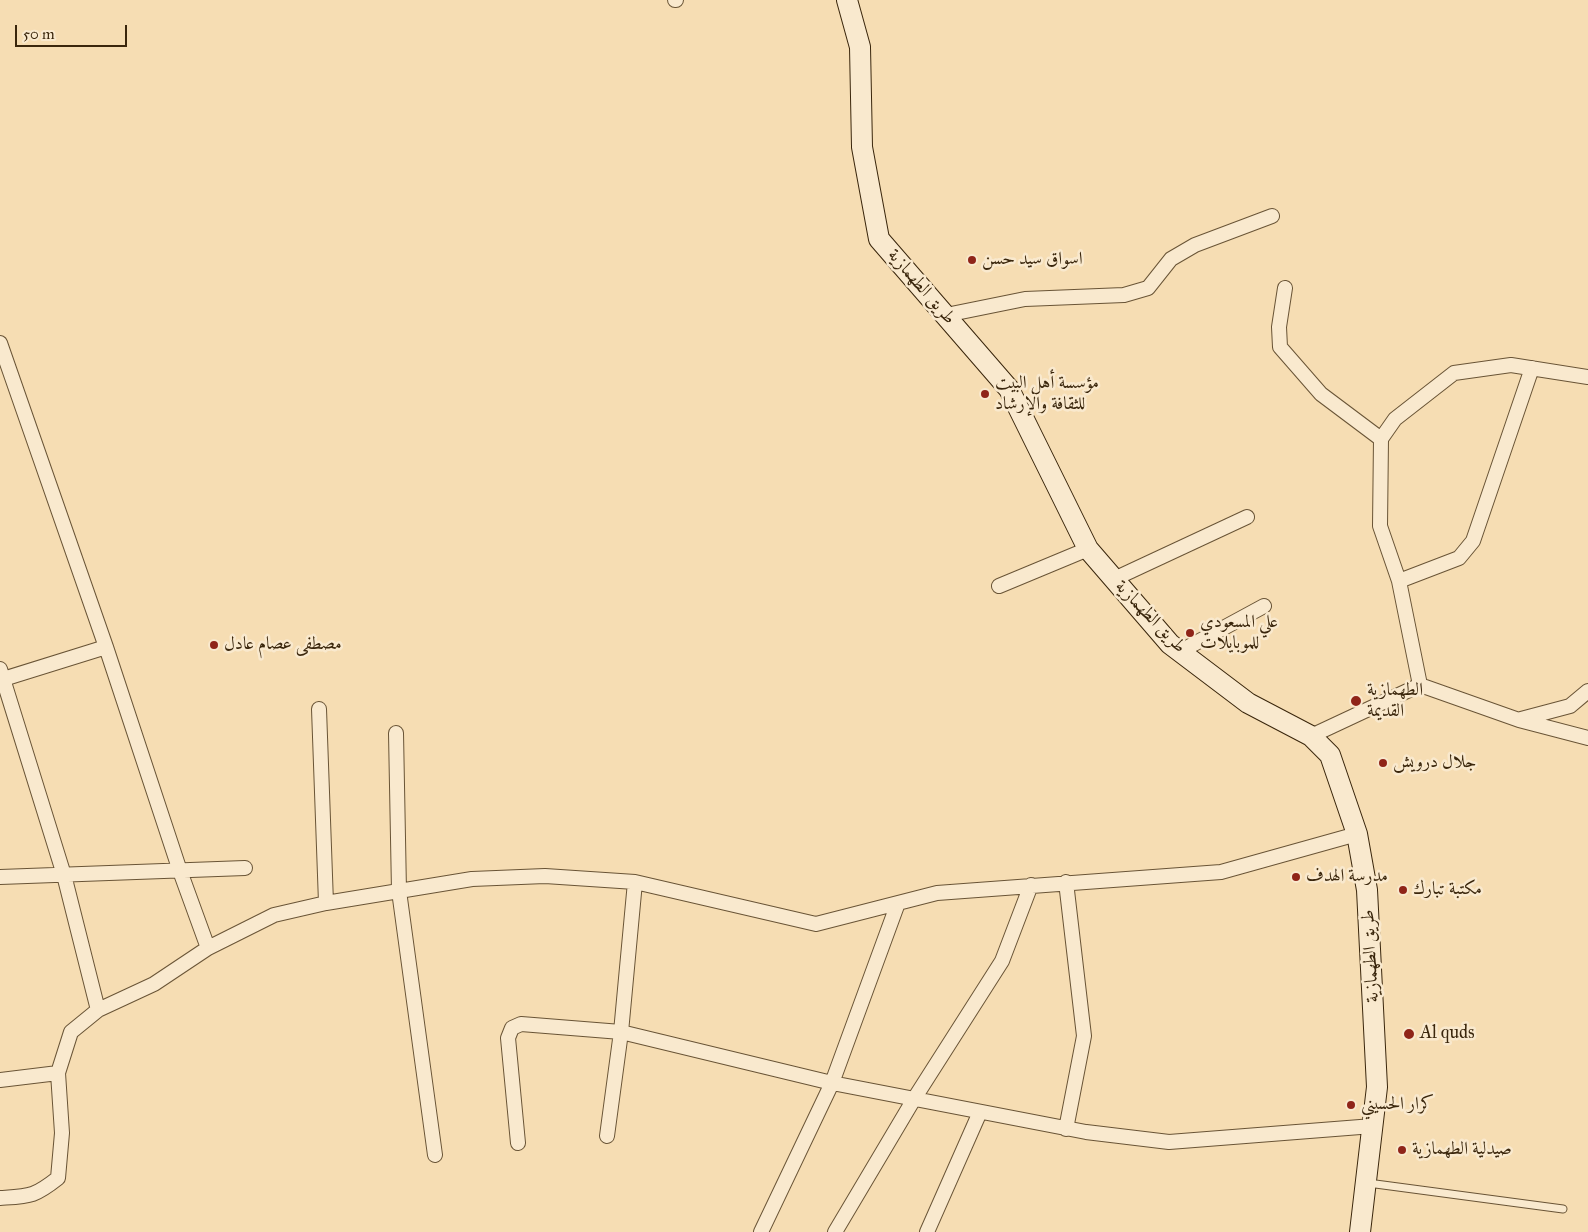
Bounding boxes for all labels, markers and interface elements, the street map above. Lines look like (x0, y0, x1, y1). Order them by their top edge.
scale bar (18, 15, 130, 47)
text: 50 m (23, 25, 55, 43)
street label: طريق الطهمازية (882, 245, 960, 329)
place label: اسواق سيد حسن (982, 249, 1083, 271)
marker: اسواق سيد حسن (966, 254, 978, 266)
place label: مؤسسة أهل البيت للثقافة والإرشاد (995, 373, 1099, 416)
marker: مؤسسة أهل البيت للثقافة والإرشاد (979, 388, 991, 400)
street label: طريق الطهمازية (1110, 576, 1190, 658)
place label: علي المسعودي للموبايلات (1200, 612, 1278, 654)
marker: علي المسعودي للموبايلات (1184, 627, 1196, 639)
place label: مصطفى عصام عادل (224, 634, 342, 656)
marker: مصطفى عصام عادل (208, 639, 220, 651)
place label: الطهمازية القديمة (1367, 680, 1423, 722)
marker: الطهمازية القديمة (1349, 694, 1363, 708)
place label: جلال درويش (1393, 752, 1476, 774)
marker: جلال درويش (1377, 757, 1389, 769)
place label: مدرسة الهدف (1306, 866, 1388, 888)
marker: مدرسة الهدف (1290, 871, 1302, 883)
place label: مكتبة تبارك (1413, 879, 1482, 901)
marker: مكتبة تبارك (1397, 884, 1409, 896)
street label: طريق الطهمازية (1358, 909, 1384, 1003)
place label: Al quds (1420, 1023, 1475, 1045)
marker: Al quds (1402, 1027, 1416, 1041)
place label: كرار الحسيني (1361, 1094, 1434, 1116)
marker: كرار الحسيني (1345, 1099, 1357, 1111)
place label: صيدلية الطهمازية (1412, 1139, 1512, 1161)
marker: صيدلية الطهمازية (1396, 1144, 1408, 1156)

